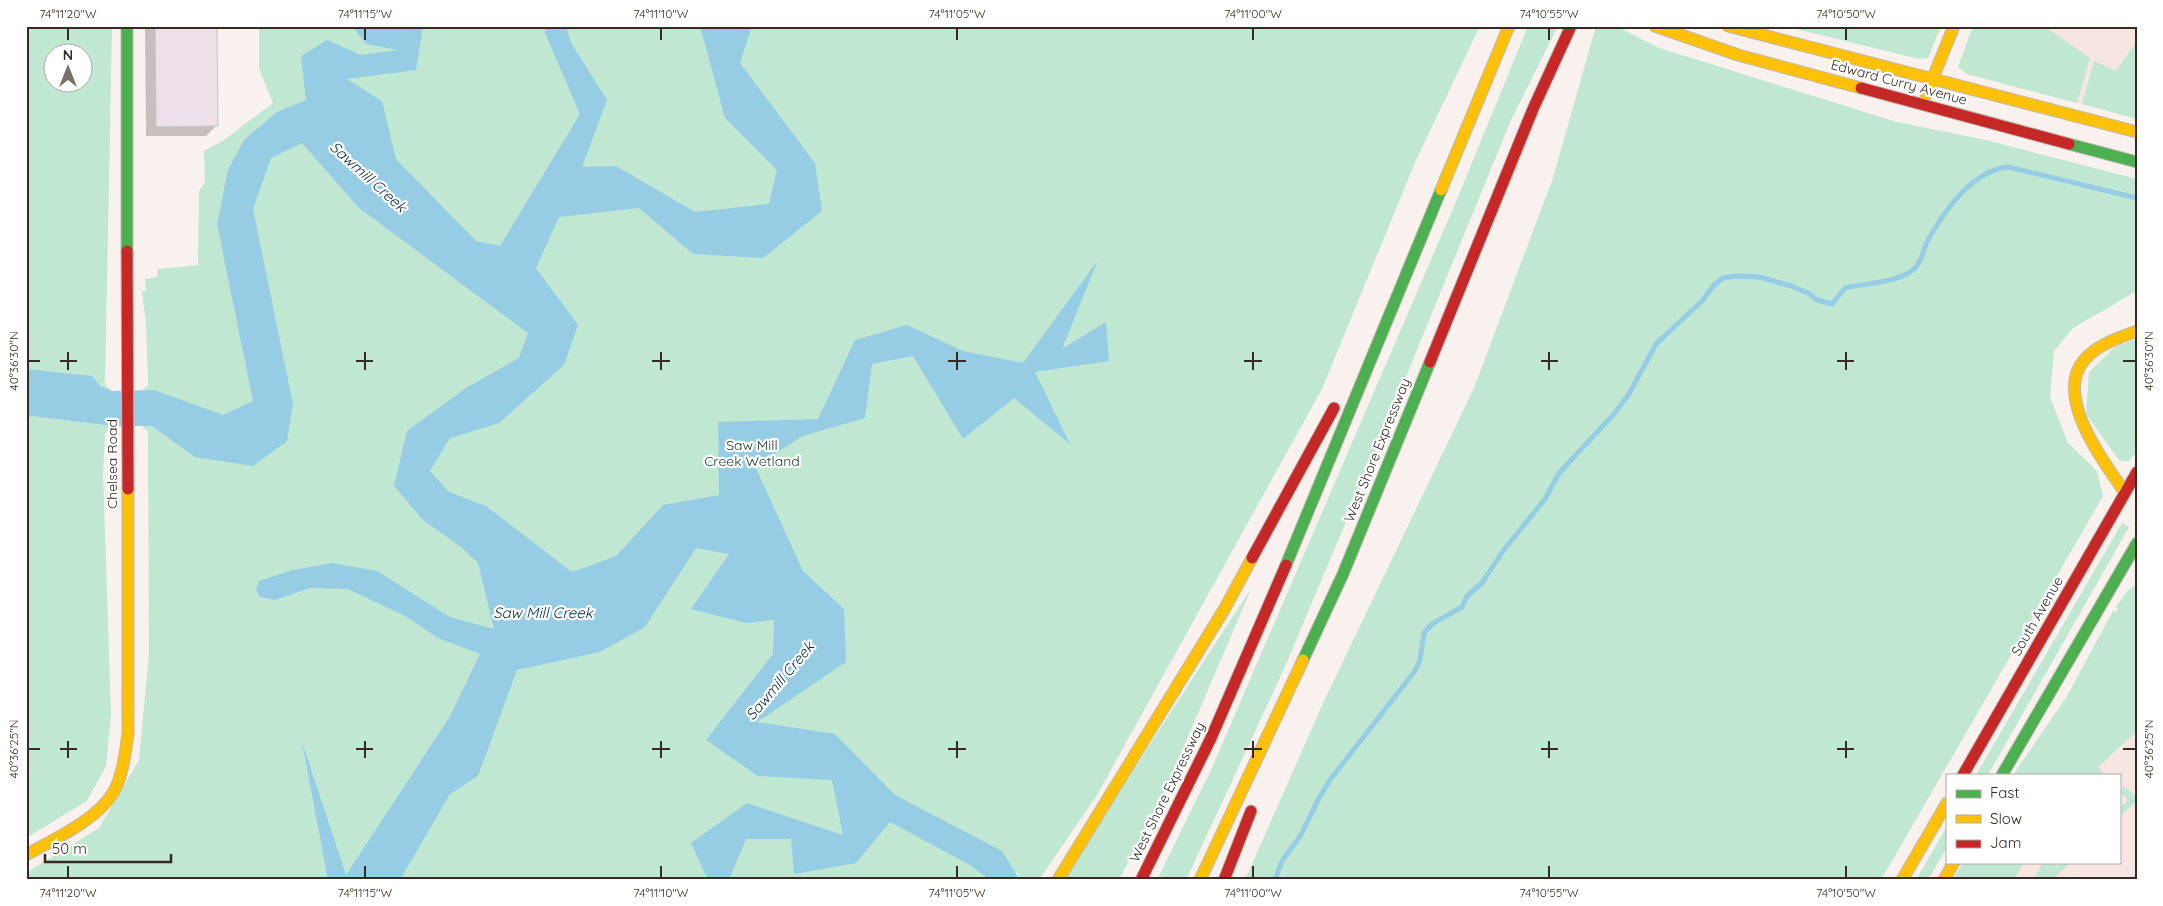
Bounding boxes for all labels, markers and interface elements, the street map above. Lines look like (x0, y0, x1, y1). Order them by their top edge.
text: 74°11'20"W (39, 6, 97, 21)
text: 74°11'15"W (338, 6, 393, 21)
text: 74°11'10"W (634, 6, 689, 21)
text: 74°11'05"W (928, 6, 986, 21)
text: 74°11'00"W (1224, 6, 1282, 21)
text: 74°10'55"W (1519, 6, 1579, 21)
text: 74°10'50"W (1816, 6, 1876, 21)
north arrow (42, 42, 92, 92)
text: N (63, 46, 73, 64)
street label: Edward Curry Avenue (1829, 55, 1969, 109)
water label: Sawmill Creek (326, 137, 412, 217)
text: 40°36'30"N (6, 331, 21, 391)
text: 40°36'30"N (2141, 331, 2156, 391)
street label: West Shore Expressway (1340, 375, 1414, 525)
street label: Chelsea Road (103, 419, 121, 509)
park label: Saw Mill Creek Wetland (704, 436, 800, 470)
street label: South Avenue (2007, 573, 2067, 659)
water label: Saw Mill Creek (493, 603, 595, 622)
water label: Sawmill Creek (741, 636, 819, 724)
text: 40°36'25"N (6, 719, 21, 779)
street label: West Shore Expressway (1125, 719, 1209, 865)
text: 40°36'25"N (2141, 719, 2156, 779)
legend (1946, 774, 2120, 864)
text: Fast (1990, 783, 2019, 802)
text: Slow (1990, 809, 2022, 828)
scale bar (45, 831, 171, 863)
text: Jam (1990, 833, 2021, 852)
text: 50 m (52, 839, 87, 858)
text: 74°11'20"W (39, 885, 97, 900)
text: 74°11'15"W (338, 885, 393, 900)
text: 74°11'10"W (634, 885, 689, 900)
text: 74°11'05"W (928, 885, 986, 900)
text: 74°11'00"W (1224, 885, 1282, 900)
text: 74°10'55"W (1519, 885, 1579, 900)
text: 74°10'50"W (1816, 885, 1876, 900)

